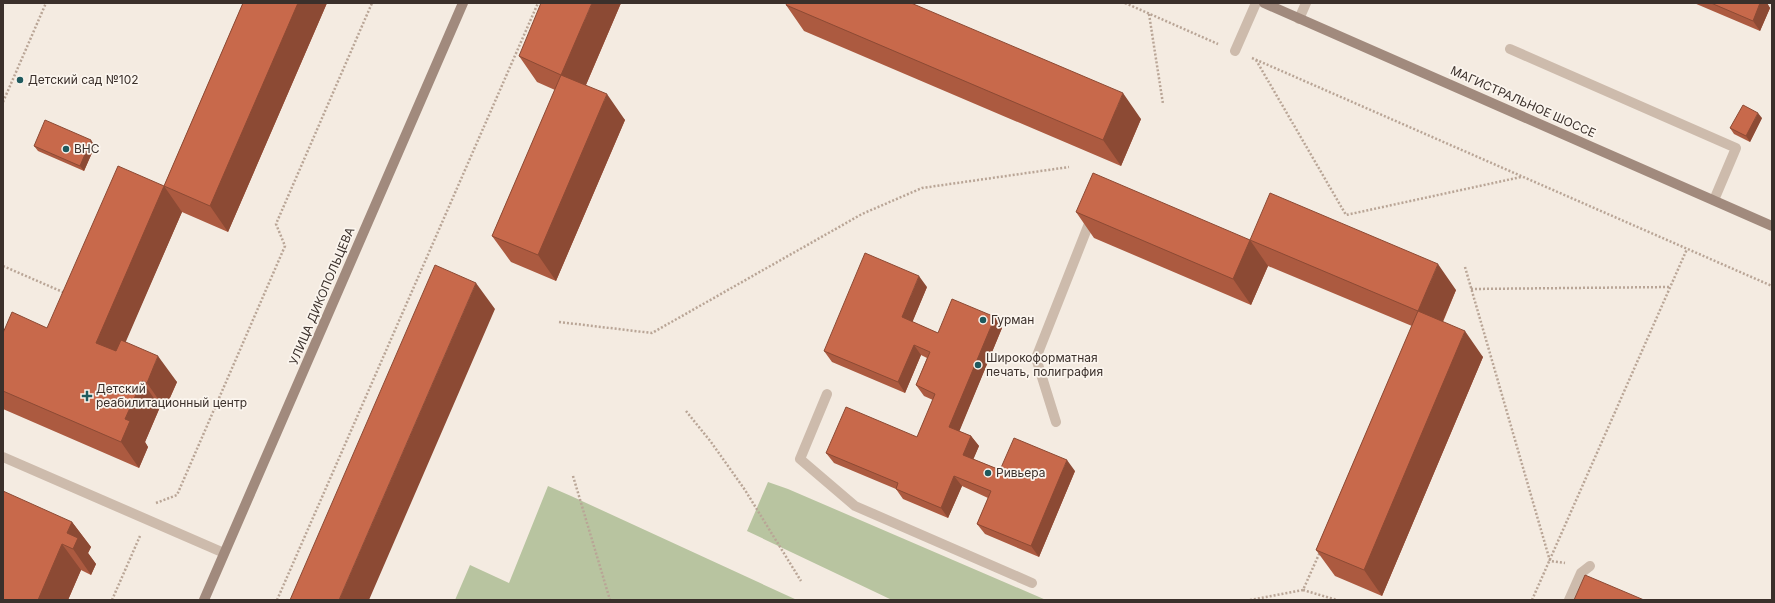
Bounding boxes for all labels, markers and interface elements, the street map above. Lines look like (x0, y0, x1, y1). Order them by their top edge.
street label: МАГИСТРАЛЬНОЕ ШОССЕ (1448, 63, 1598, 140)
place label: Детский сад №102 (28, 72, 139, 87)
marker: Детский сад №102 (15, 75, 25, 85)
place label: ВНС (74, 141, 100, 156)
marker: ВНС (61, 144, 71, 154)
street label: УЛИЦА ДИКОПОЛЬЦЕВА (286, 225, 357, 367)
place label: Гурман (991, 312, 1034, 327)
marker: Гурман (978, 315, 988, 325)
place label: Широкоформатная печать, полиграфия (986, 350, 1103, 379)
marker: Широкоформатная печать, полиграфия (973, 360, 983, 370)
place label: Детский реабилитационный центр (96, 381, 247, 410)
marker: Детский реабилитационный центр (81, 390, 93, 402)
place label: Ривьера (996, 465, 1045, 480)
marker: Ривьера (983, 468, 993, 478)

